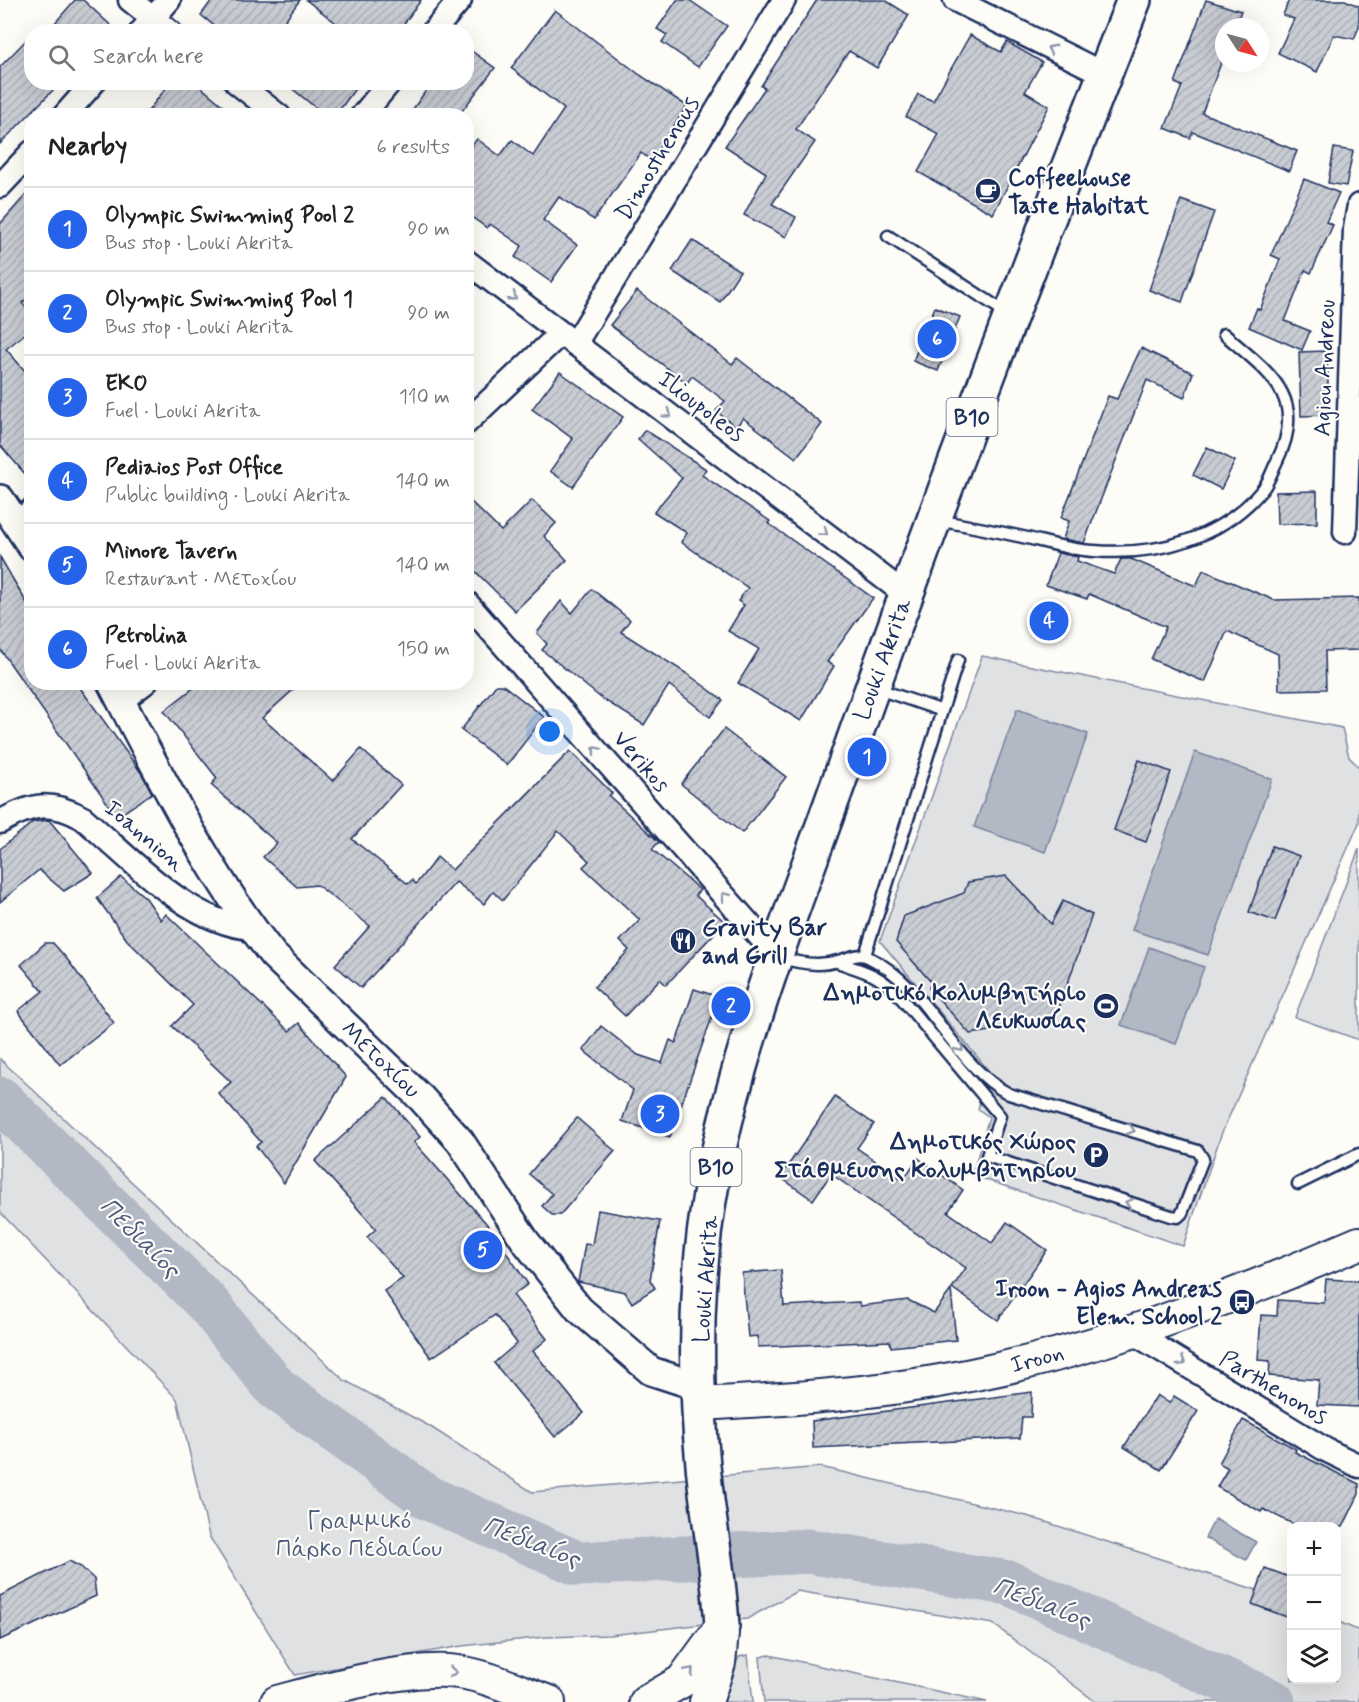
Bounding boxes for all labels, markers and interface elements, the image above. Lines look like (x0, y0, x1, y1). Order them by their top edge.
north arrow (1215, 18, 1269, 72)
search box (24, 24, 474, 90)
icon: search (45, 41, 78, 74)
text: Search here (93, 43, 204, 71)
one-way arrow (1047, 45, 1058, 57)
street label: Dimosthenous (609, 91, 708, 227)
text: Nearby (48, 130, 127, 164)
text: 6 results (377, 134, 450, 161)
place label: Coffeehouse Taste Habitat (1008, 163, 1150, 222)
cafe icon: Coffeehouse Taste Habitat (973, 176, 1003, 206)
text: Olympic Swimming Pool 2 (105, 202, 354, 230)
text: 1 (63, 216, 72, 243)
text: 90 m (407, 216, 450, 243)
text: Bus stop · Louki Akrita (105, 230, 293, 257)
text: Olympic Swimming Pool 1 (105, 286, 353, 314)
one-way arrow (506, 289, 517, 300)
street label: Agiou Andreou (1308, 299, 1343, 437)
text: 2 (63, 300, 72, 327)
text: 90 m (407, 300, 450, 327)
text: Bus stop · Louki Akrita (105, 314, 293, 341)
pin: 6 (918, 316, 956, 362)
street label: Ilioupoleos (651, 364, 751, 450)
text: EKO (105, 370, 148, 398)
text: 3 (63, 384, 72, 411)
text: 110 m (399, 384, 450, 411)
text: Fuel · Louki Akrita (105, 398, 260, 425)
road number: B10 (946, 398, 998, 436)
one-way arrow (662, 407, 673, 418)
text: Pediaios Post Office (105, 454, 283, 482)
text: 4 (62, 468, 73, 495)
text: 140 m (396, 468, 450, 495)
text: Public building · Louki Akrita (105, 482, 350, 509)
one-way arrow (817, 525, 828, 536)
text: Minore Tavern (105, 538, 237, 566)
text: 5 (62, 552, 74, 579)
text: 140 m (396, 552, 450, 579)
text: Restaurant · Μετοχίου (105, 566, 296, 593)
street label: Louki Akrita (847, 594, 920, 725)
pin: 4 (1030, 598, 1068, 644)
text: Petrolina (105, 622, 188, 650)
text: 6 (62, 636, 73, 663)
text: 150 m (397, 636, 450, 663)
text: Fuel · Louki Akrita (105, 650, 260, 677)
your location (535, 717, 564, 746)
street label: Verikos (605, 724, 677, 800)
pin: 1 (848, 734, 886, 780)
one-way arrow (592, 746, 603, 756)
street label: Ioannion (97, 793, 191, 879)
one-way arrow (721, 892, 732, 903)
place label: Gravity Bar and Grill (702, 913, 827, 972)
restaurant icon: Gravity Bar and Grill (668, 926, 698, 956)
place label: Δημοτικό Κολυμβητήριο Λευκωσίας (822, 978, 1086, 1037)
pin: 2 (712, 984, 750, 1028)
sports icon: Δημοτικό Κολυμβητήριο Λευκωσίας (1091, 991, 1121, 1021)
street label: Μετοχίου (333, 1014, 427, 1106)
one-way arrow (953, 1041, 964, 1052)
pin: 3 (640, 1092, 680, 1136)
one-way arrow (1125, 1123, 1135, 1135)
place label: Δημοτικός Χώρος Στάθμευσης Κολυμβητηρίου (774, 1127, 1076, 1186)
parking icon: Δημοτικός Χώρος Στάθμευσης Κολυμβητηρίου (1081, 1140, 1111, 1170)
road number: B10 (690, 1148, 742, 1186)
water label: Πεδιαίος (92, 1191, 189, 1287)
one-way arrow (1124, 1197, 1135, 1210)
street label: Louki Akrita (687, 1214, 726, 1344)
pin: 5 (464, 1228, 502, 1272)
place label: Iroon - Agios Andreas Elem. School 2 (995, 1274, 1223, 1333)
bus stop icon: Iroon - Agios Andreas Elem. School 2 (1227, 1287, 1257, 1317)
street label: Iroon (1007, 1337, 1068, 1381)
street label: Parthenonos (1213, 1344, 1333, 1433)
one-way arrow (1176, 1355, 1186, 1367)
park label: Γραμμικό Πάρκο Πεδιαίου (276, 1506, 442, 1565)
water label: Πεδιαίος (478, 1509, 586, 1577)
map controls (1287, 1522, 1341, 1684)
button: + (1287, 1522, 1341, 1576)
water label: Πεδιαίος (988, 1570, 1096, 1638)
button: − (1287, 1576, 1341, 1630)
button: layers (1287, 1630, 1341, 1684)
one-way arrow (449, 1665, 458, 1678)
one-way arrow (683, 1667, 694, 1678)

